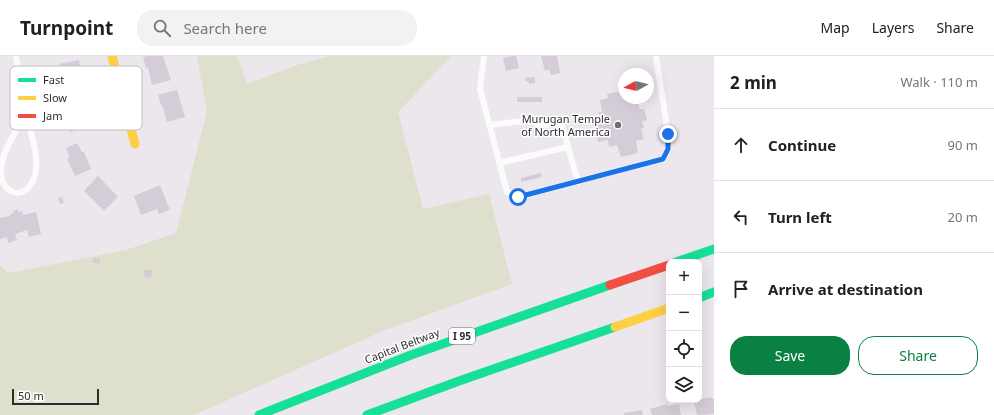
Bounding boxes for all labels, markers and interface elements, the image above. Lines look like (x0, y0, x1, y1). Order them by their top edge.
search box (137, 10, 417, 46)
text: Turnpoint (20, 15, 113, 41)
icon: search (151, 17, 173, 39)
text: Search here (183, 18, 267, 38)
text: Map (821, 18, 850, 37)
text: Layers (872, 18, 914, 37)
text: Share (936, 18, 974, 37)
legend (10, 66, 142, 130)
north arrow (618, 68, 654, 104)
text: 2 min (730, 71, 777, 94)
text: Fast (43, 72, 64, 87)
text: Walk · 110 m (900, 73, 978, 91)
text: Slow (43, 90, 67, 105)
text: Jam (42, 108, 62, 123)
place label: Murugan Temple of North America (521, 111, 610, 139)
marker: Murugan Temple of North America (613, 120, 623, 130)
route end (659, 125, 677, 143)
icon: ahead (730, 134, 752, 156)
text: Continue (768, 135, 836, 155)
text: 90 m (948, 136, 978, 154)
route start (509, 188, 527, 206)
icon: left (730, 206, 752, 228)
text: Turn left (768, 207, 832, 227)
text: 20 m (948, 208, 978, 226)
map controls (666, 259, 702, 403)
button: + (666, 259, 702, 295)
icon: arrive (730, 278, 752, 300)
text: Arrive at destination (768, 279, 923, 299)
button: − (666, 295, 702, 331)
street label: Capital Beltway (362, 324, 442, 367)
road number: I 95 (449, 328, 475, 344)
button: locate (666, 331, 702, 367)
button: Save (730, 336, 850, 375)
button: Share (858, 336, 978, 375)
button: layers (666, 367, 702, 403)
scale bar (12, 387, 99, 406)
text: 50 m (18, 388, 44, 403)

